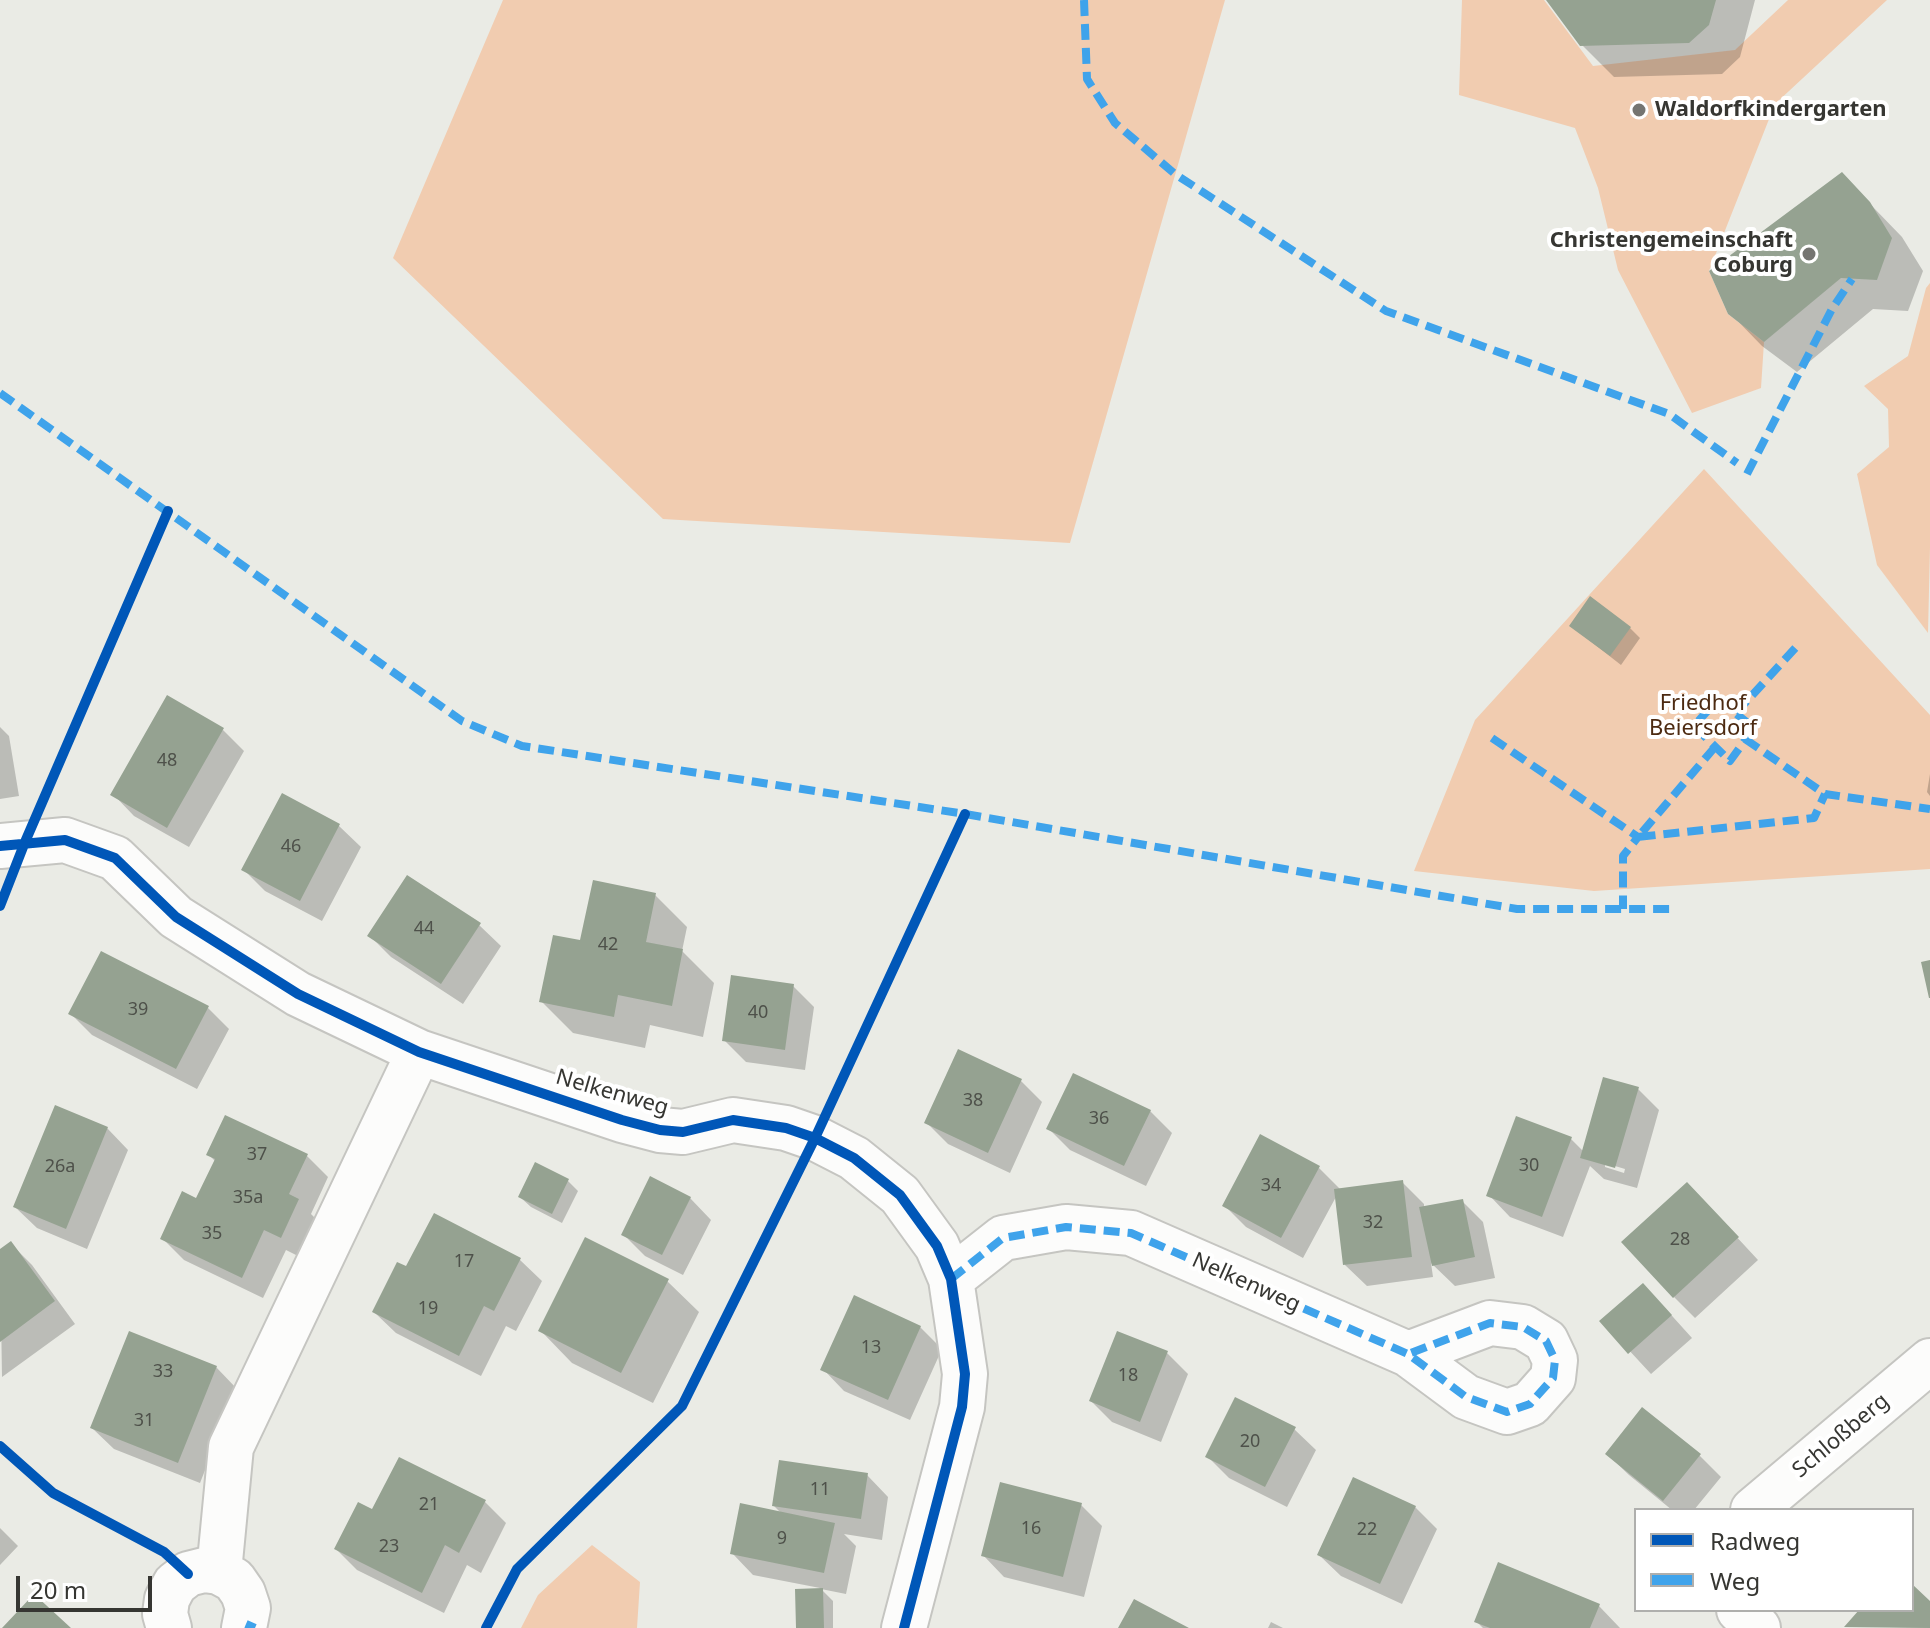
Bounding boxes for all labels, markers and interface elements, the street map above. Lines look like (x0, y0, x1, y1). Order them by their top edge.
place label: Waldorfkindergarten (1655, 97, 1887, 123)
marker: Waldorfkindergarten (1630, 101, 1648, 119)
place label: Christengemeinschaft Coburg (1550, 228, 1793, 280)
marker: Christengemeinschaft Coburg (1800, 245, 1818, 263)
park label: Friedhof Beiersdorf (1649, 691, 1757, 742)
house number: 48 (157, 750, 177, 772)
house number: 46 (281, 836, 301, 858)
house number: 44 (414, 918, 434, 940)
house number: 42 (598, 934, 618, 956)
house number: 39 (128, 999, 148, 1021)
house number: 40 (748, 1002, 768, 1024)
street label: Nelkenweg (553, 1064, 671, 1122)
house number: 38 (963, 1090, 983, 1112)
house number: 36 (1089, 1108, 1109, 1130)
house number: 37 (247, 1144, 267, 1166)
house number: 30 (1519, 1155, 1539, 1177)
house number: 26a (45, 1156, 75, 1178)
house number: 34 (1261, 1175, 1281, 1197)
house number: 35a (233, 1187, 263, 1209)
house number: 32 (1363, 1212, 1383, 1234)
house number: 35 (202, 1223, 222, 1245)
house number: 28 (1670, 1229, 1690, 1251)
street label: Nelkenweg (1188, 1247, 1304, 1319)
house number: 17 (454, 1251, 474, 1273)
house number: 19 (418, 1298, 438, 1320)
house number: 13 (861, 1337, 881, 1359)
house number: 33 (153, 1361, 173, 1383)
house number: 18 (1118, 1365, 1138, 1387)
street label: Schloßberg (1788, 1388, 1894, 1484)
house number: 31 (134, 1410, 154, 1432)
house number: 20 (1240, 1431, 1260, 1453)
house number: 11 (810, 1479, 830, 1501)
house number: 21 (419, 1494, 439, 1516)
legend (1634, 1508, 1914, 1612)
house number: 16 (1021, 1518, 1041, 1540)
house number: 22 (1357, 1519, 1377, 1541)
text: Radweg (1710, 1524, 1800, 1557)
house number: 9 (777, 1528, 787, 1550)
house number: 23 (379, 1536, 399, 1558)
scale bar (20, 1560, 156, 1610)
text: Weg (1710, 1564, 1760, 1597)
text: 20 m (30, 1573, 86, 1606)

